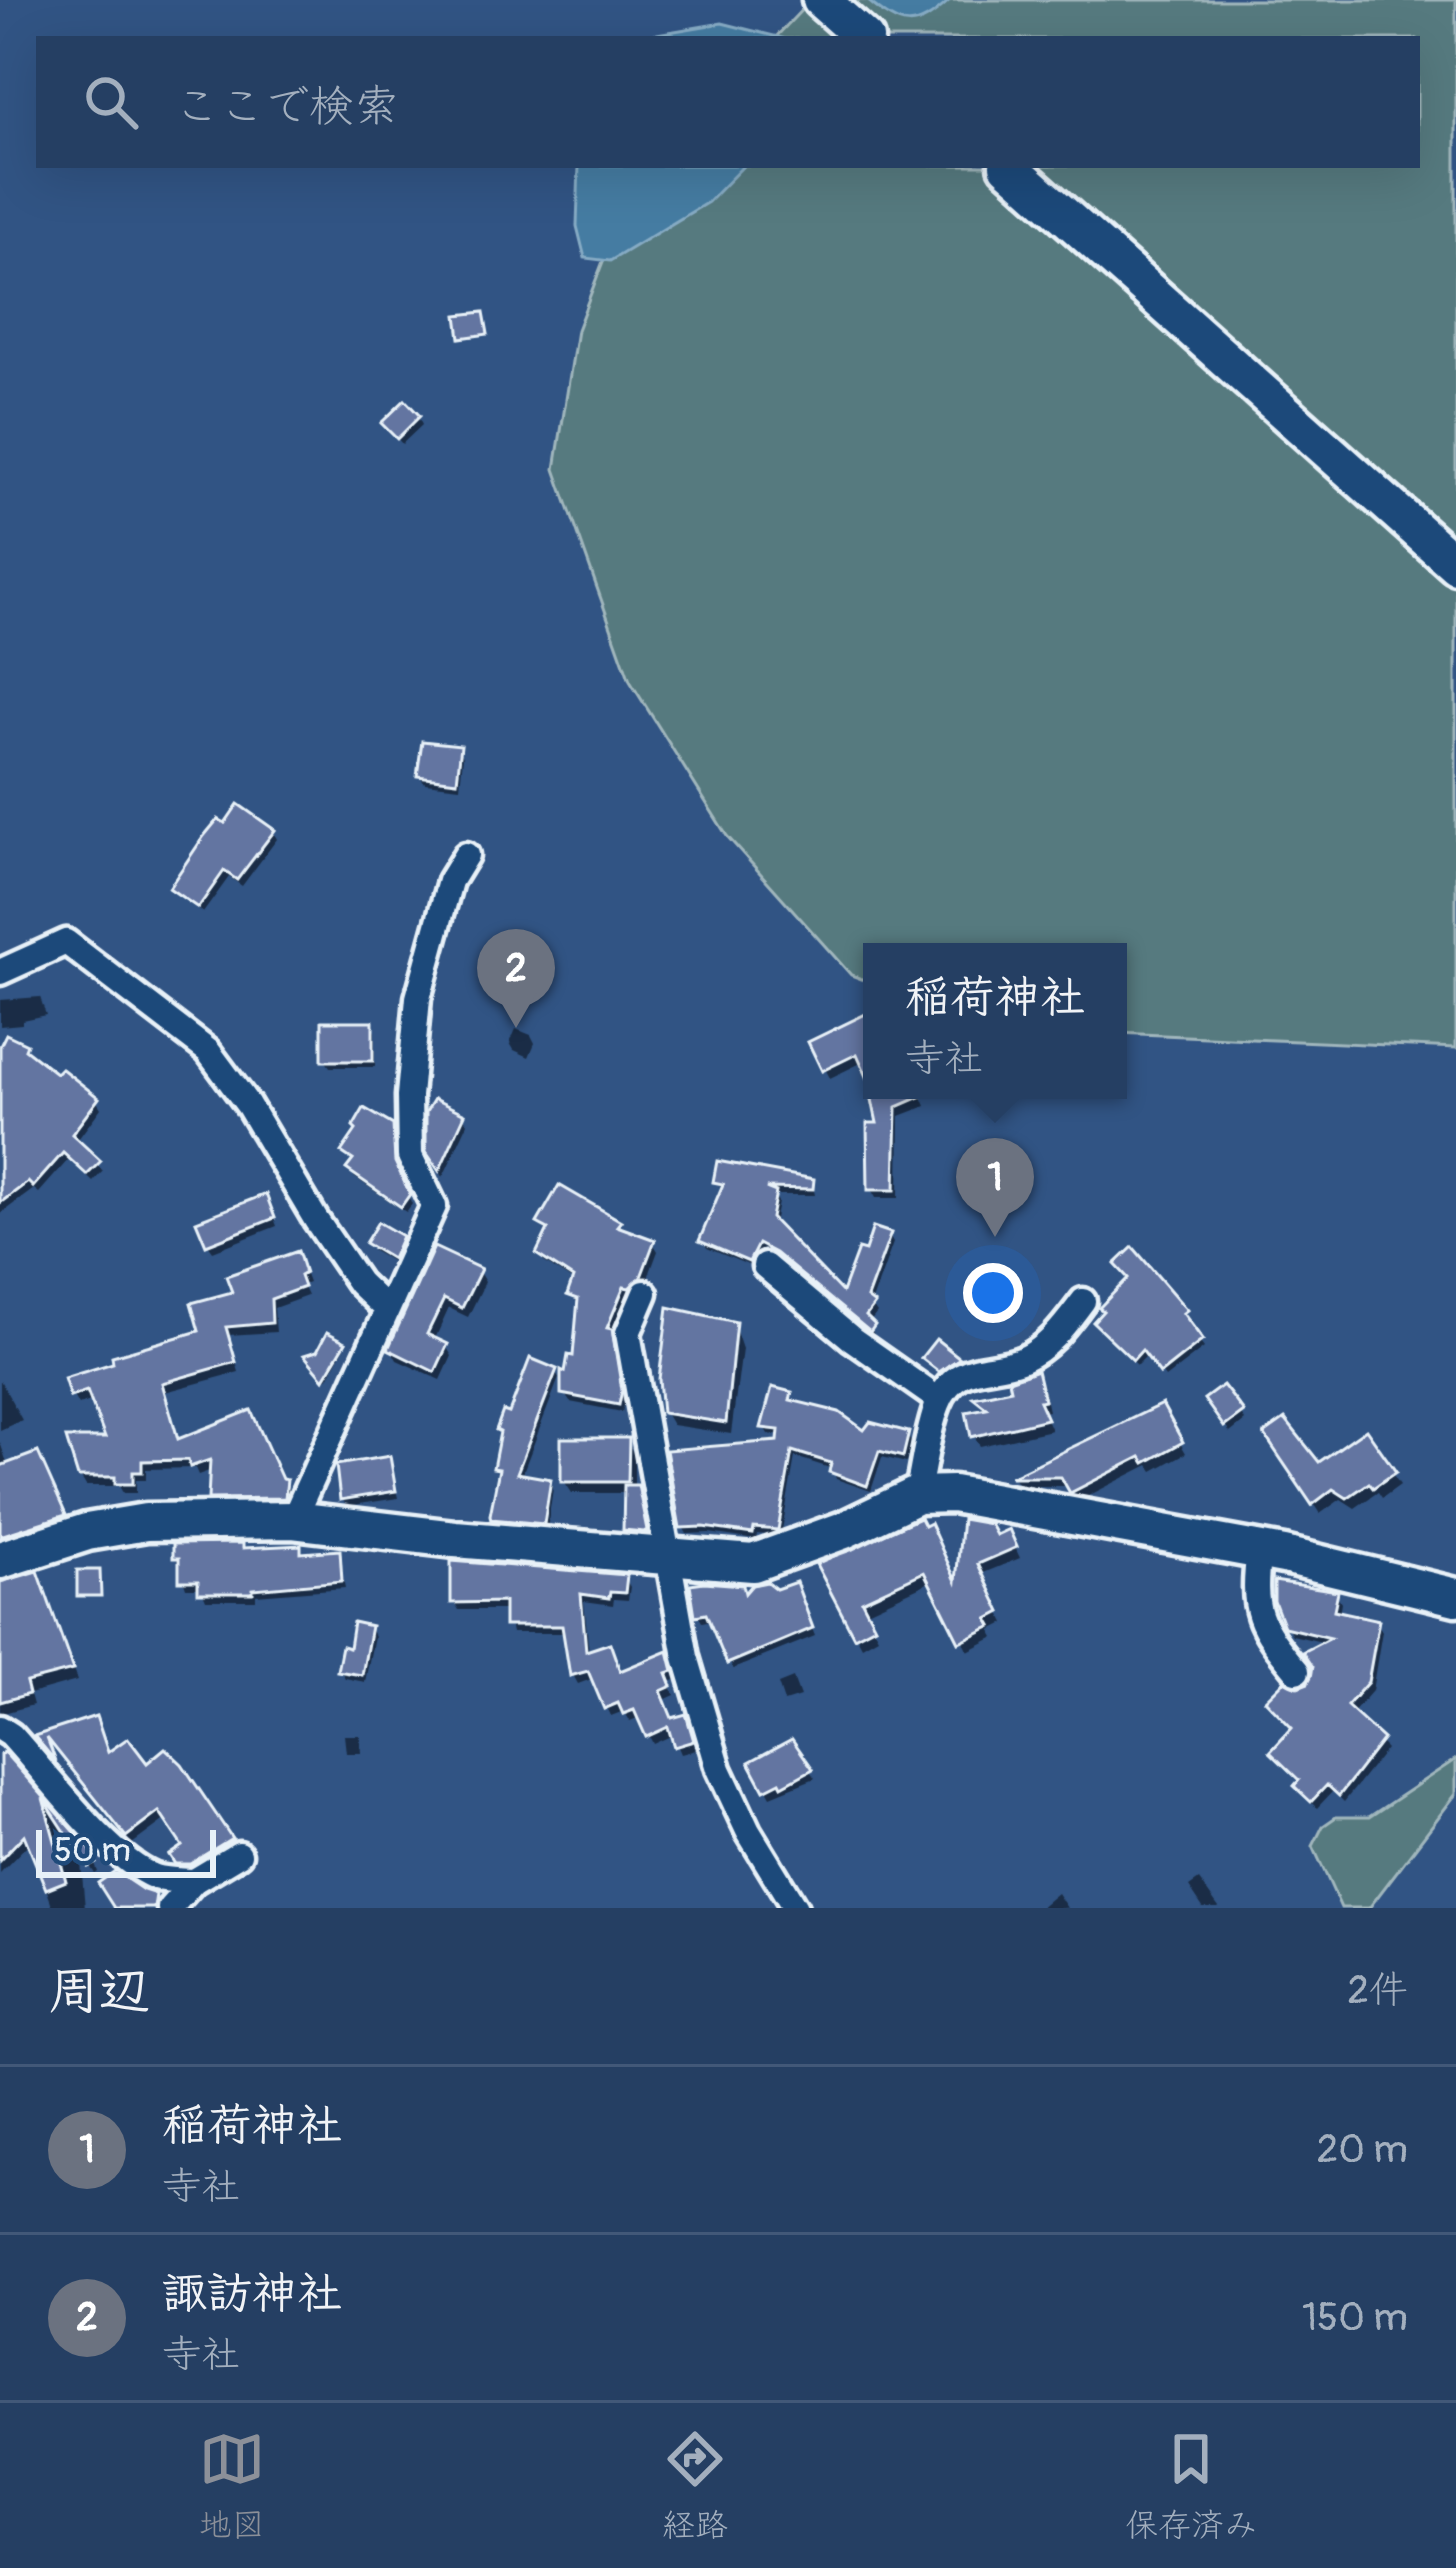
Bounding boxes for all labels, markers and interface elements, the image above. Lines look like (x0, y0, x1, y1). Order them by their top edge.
search box (36, 36, 1420, 168)
icon: search (78, 69, 144, 135)
text: ここで検索 (174, 79, 399, 135)
pin: 2 (477, 929, 555, 1028)
popup (863, 943, 1127, 1099)
text: 稲荷神社 (905, 970, 1085, 1026)
text: 寺社 (905, 1034, 983, 1083)
pin: 1 (956, 1138, 1034, 1237)
your location (963, 1263, 1023, 1323)
scale bar (36, 1824, 216, 1877)
text: 50 m (54, 1830, 131, 1871)
text: 周辺 (48, 1960, 150, 2024)
text: 2件 (1347, 1966, 1408, 2015)
text: 稲荷神社 (162, 2098, 342, 2154)
text: 1 (79, 2125, 95, 2174)
text: 20 m (1316, 2125, 1408, 2174)
text: 寺社 (162, 2162, 240, 2211)
text: 諏訪神社 (162, 2266, 342, 2322)
text: 2 (76, 2293, 98, 2342)
text: 150 m (1302, 2293, 1408, 2342)
text: 寺社 (162, 2330, 240, 2379)
tab: 地図 (199, 2426, 265, 2546)
tab: 経路 (662, 2426, 728, 2546)
tab: 保存済み (1125, 2426, 1257, 2546)

